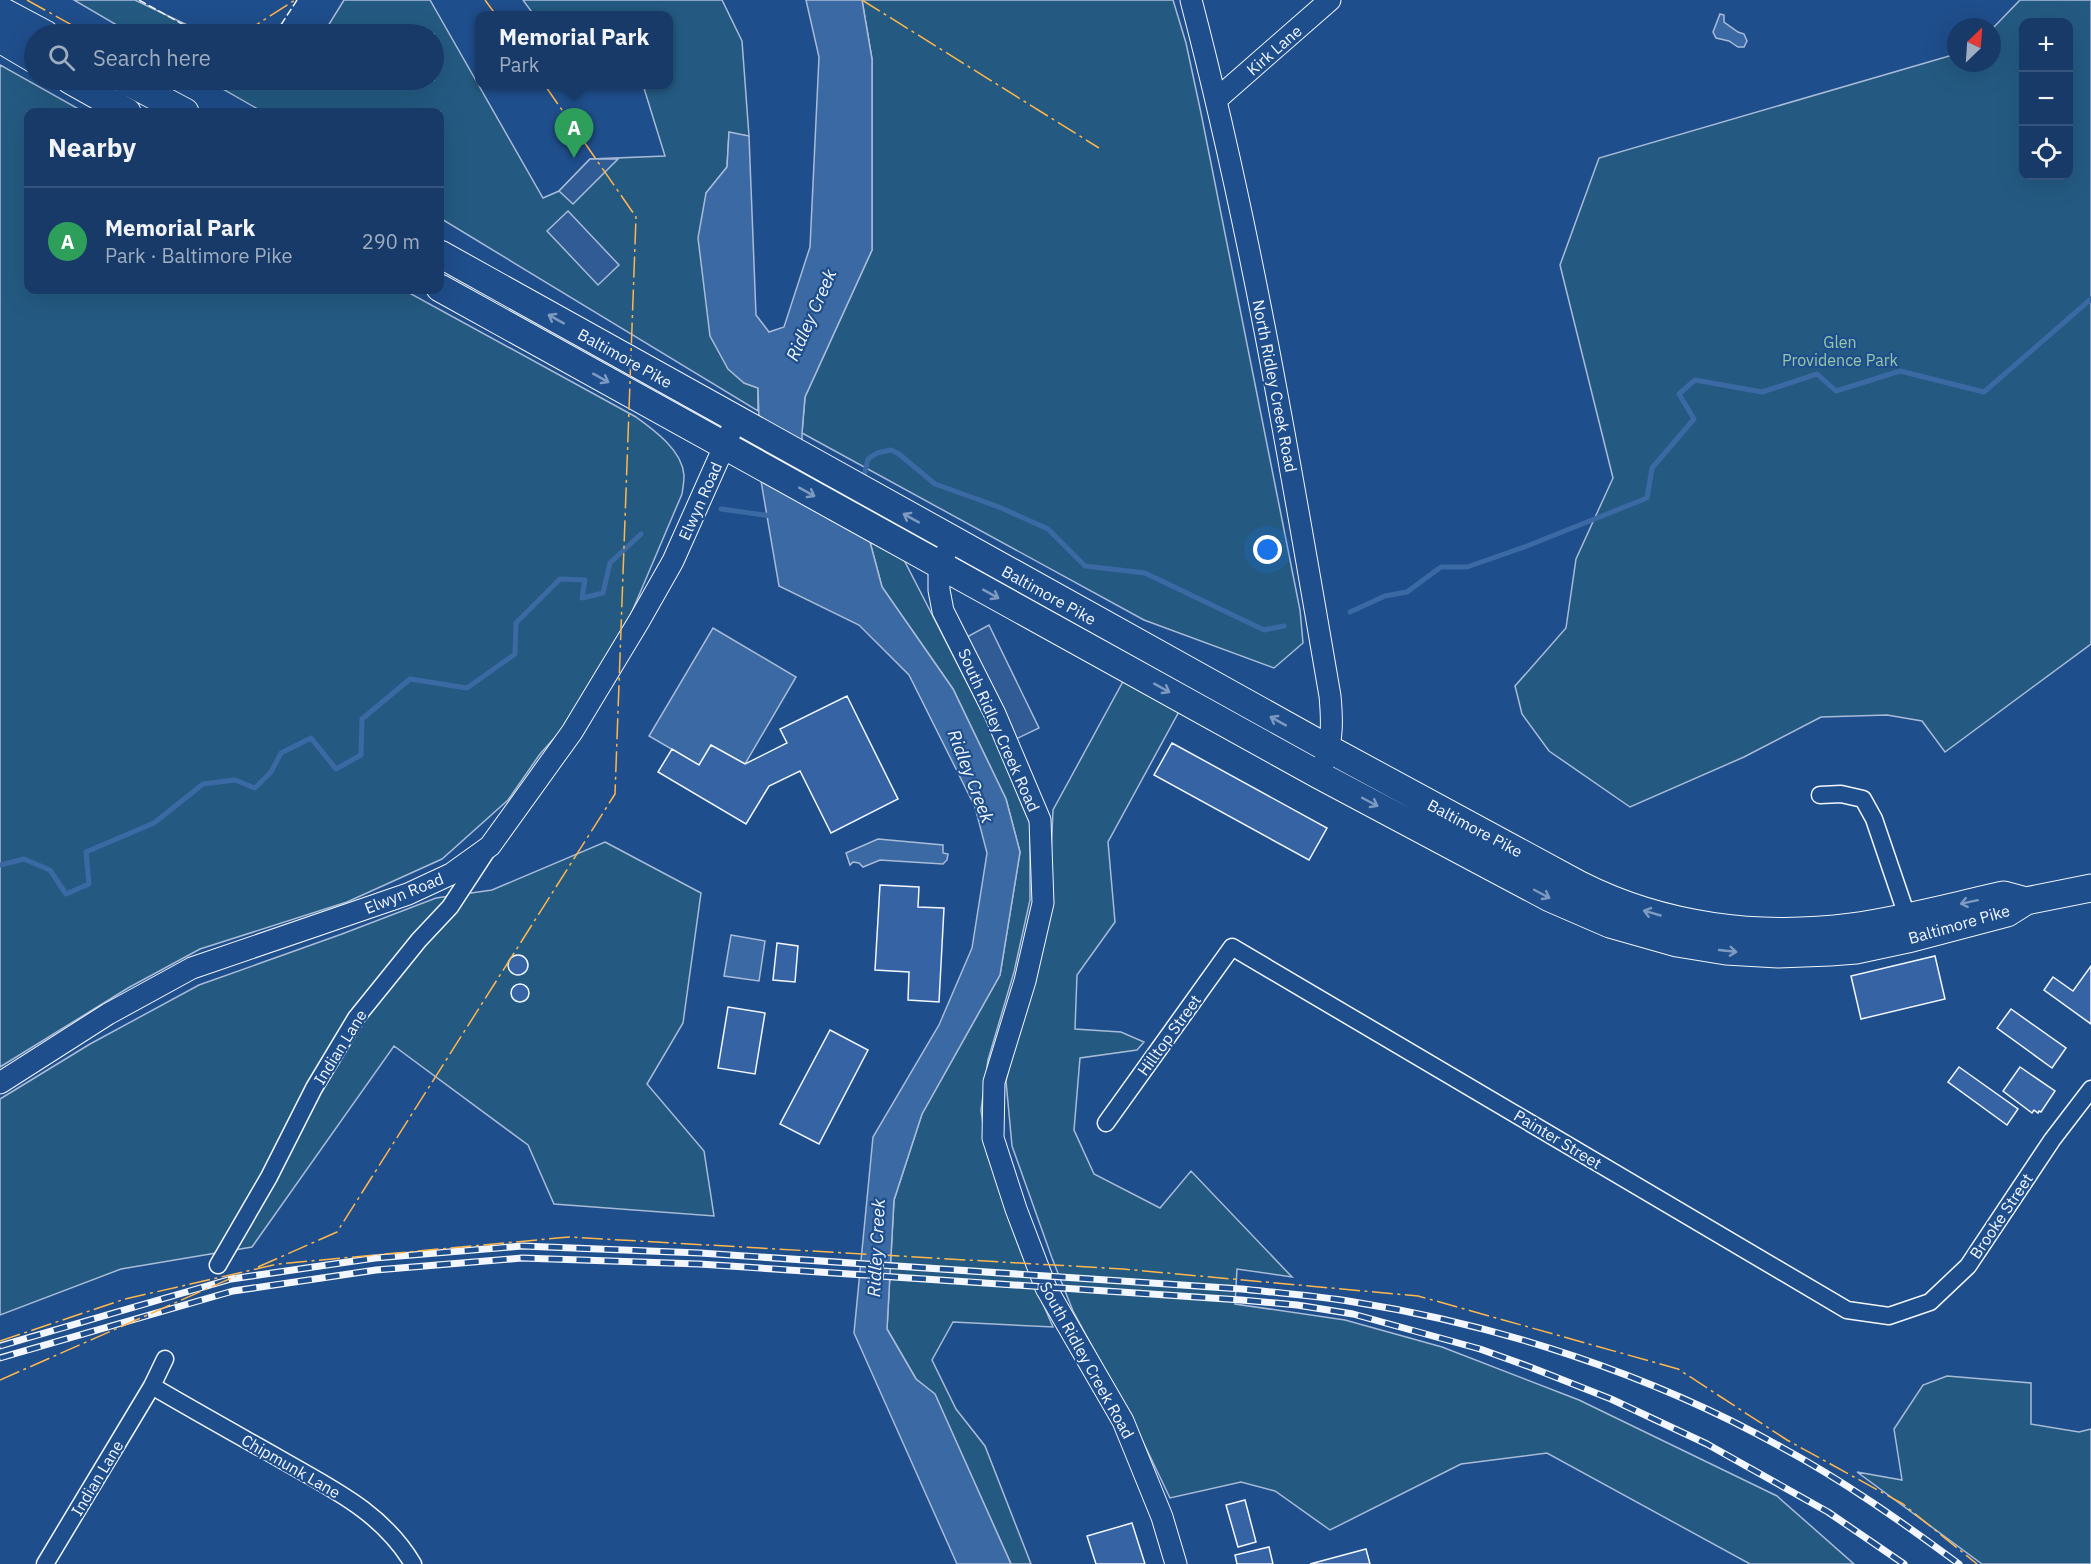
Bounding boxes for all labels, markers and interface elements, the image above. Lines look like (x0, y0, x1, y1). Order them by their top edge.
popup (475, 11, 673, 89)
north arrow (1947, 18, 2001, 72)
map controls (2019, 18, 2073, 180)
button: + (2019, 18, 2073, 72)
street label: Kirk Lane (1242, 20, 1306, 79)
text: Memorial Park (499, 22, 649, 51)
search box (24, 24, 444, 90)
icon: search (45, 41, 78, 74)
text: Search here (93, 43, 211, 72)
text: Park (499, 51, 539, 78)
button: − (2019, 72, 2073, 126)
pin: A (554, 108, 594, 158)
button: locate (2019, 126, 2073, 180)
text: Nearby (48, 130, 136, 164)
text: Memorial Park (105, 213, 255, 242)
text: A (61, 228, 74, 255)
text: 290 m (362, 228, 420, 255)
text: Park · Baltimore Pike (105, 242, 292, 269)
water label: Ridley Creek (781, 265, 842, 365)
street label: North Ridley Creek Road (1248, 298, 1302, 474)
one-way arrow (548, 313, 565, 325)
street label: Baltimore Pike (574, 324, 676, 392)
park label: Glen Providence Park (1782, 332, 1899, 370)
one-way arrow (592, 372, 609, 384)
street label: Elwyn Road (674, 459, 726, 543)
one-way arrow (797, 487, 815, 498)
one-way arrow (903, 511, 920, 523)
your location (1253, 535, 1282, 564)
street label: Baltimore Pike (998, 561, 1100, 629)
one-way arrow (982, 588, 999, 600)
street label: South Ridley Creek Road (954, 645, 1044, 815)
one-way arrow (1153, 682, 1170, 694)
one-way arrow (1270, 715, 1287, 727)
water label: Ridley Creek (943, 726, 999, 826)
street label: Baltimore Pike (1424, 795, 1526, 862)
one-way arrow (1361, 797, 1379, 808)
street label: Elwyn Road (362, 868, 446, 918)
one-way arrow (1533, 889, 1551, 900)
one-way arrow (1960, 897, 1979, 909)
street label: Baltimore Pike (1906, 900, 2012, 948)
one-way arrow (1643, 907, 1662, 918)
one-way arrow (1717, 946, 1737, 957)
street label: Hilltop Street (1133, 991, 1205, 1079)
street label: Indian Lane (309, 1006, 371, 1088)
street label: Painter Street (1510, 1105, 1606, 1173)
street label: Brooke Street (1965, 1169, 2037, 1263)
water label: Ridley Creek (862, 1198, 890, 1298)
street label: South Ridley Creek Road (1035, 1278, 1139, 1442)
street label: Chipmunk Lane (238, 1430, 344, 1503)
street label: Indian Lane (67, 1436, 127, 1519)

